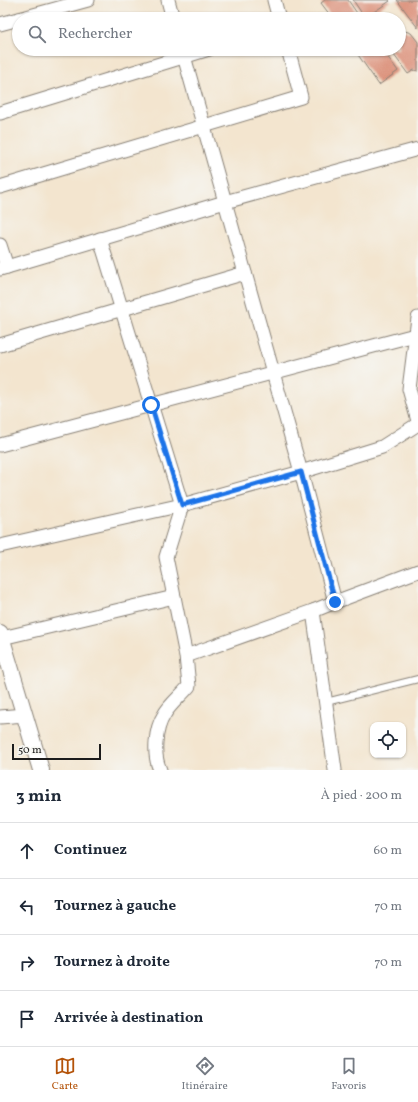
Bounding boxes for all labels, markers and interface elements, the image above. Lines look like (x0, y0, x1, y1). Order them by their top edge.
search box (12, 12, 406, 56)
icon: search (26, 23, 48, 45)
text: Rechercher (58, 24, 132, 45)
route start (142, 396, 160, 414)
route end (326, 593, 344, 611)
map controls (370, 722, 406, 758)
button: locate (370, 722, 406, 758)
scale bar (12, 742, 101, 761)
text: 50 m (18, 743, 42, 758)
text: 3 min (16, 785, 62, 808)
text: À pied · 200 m (321, 787, 402, 805)
icon: ahead (16, 840, 38, 862)
text: Continuez (54, 840, 127, 861)
text: 60 m (374, 842, 402, 860)
icon: left (16, 896, 38, 918)
text: Tournez à gauche (54, 896, 176, 917)
text: 70 m (374, 898, 402, 916)
icon: right (16, 952, 38, 974)
text: Tournez à droite (54, 952, 170, 973)
text: 70 m (374, 954, 402, 972)
icon: arrive (16, 1008, 38, 1030)
text: Arrivée à destination (54, 1008, 203, 1029)
tab: Carte (52, 1055, 78, 1094)
tab: Itinéraire (182, 1055, 228, 1094)
tab: Favoris (331, 1055, 366, 1094)

